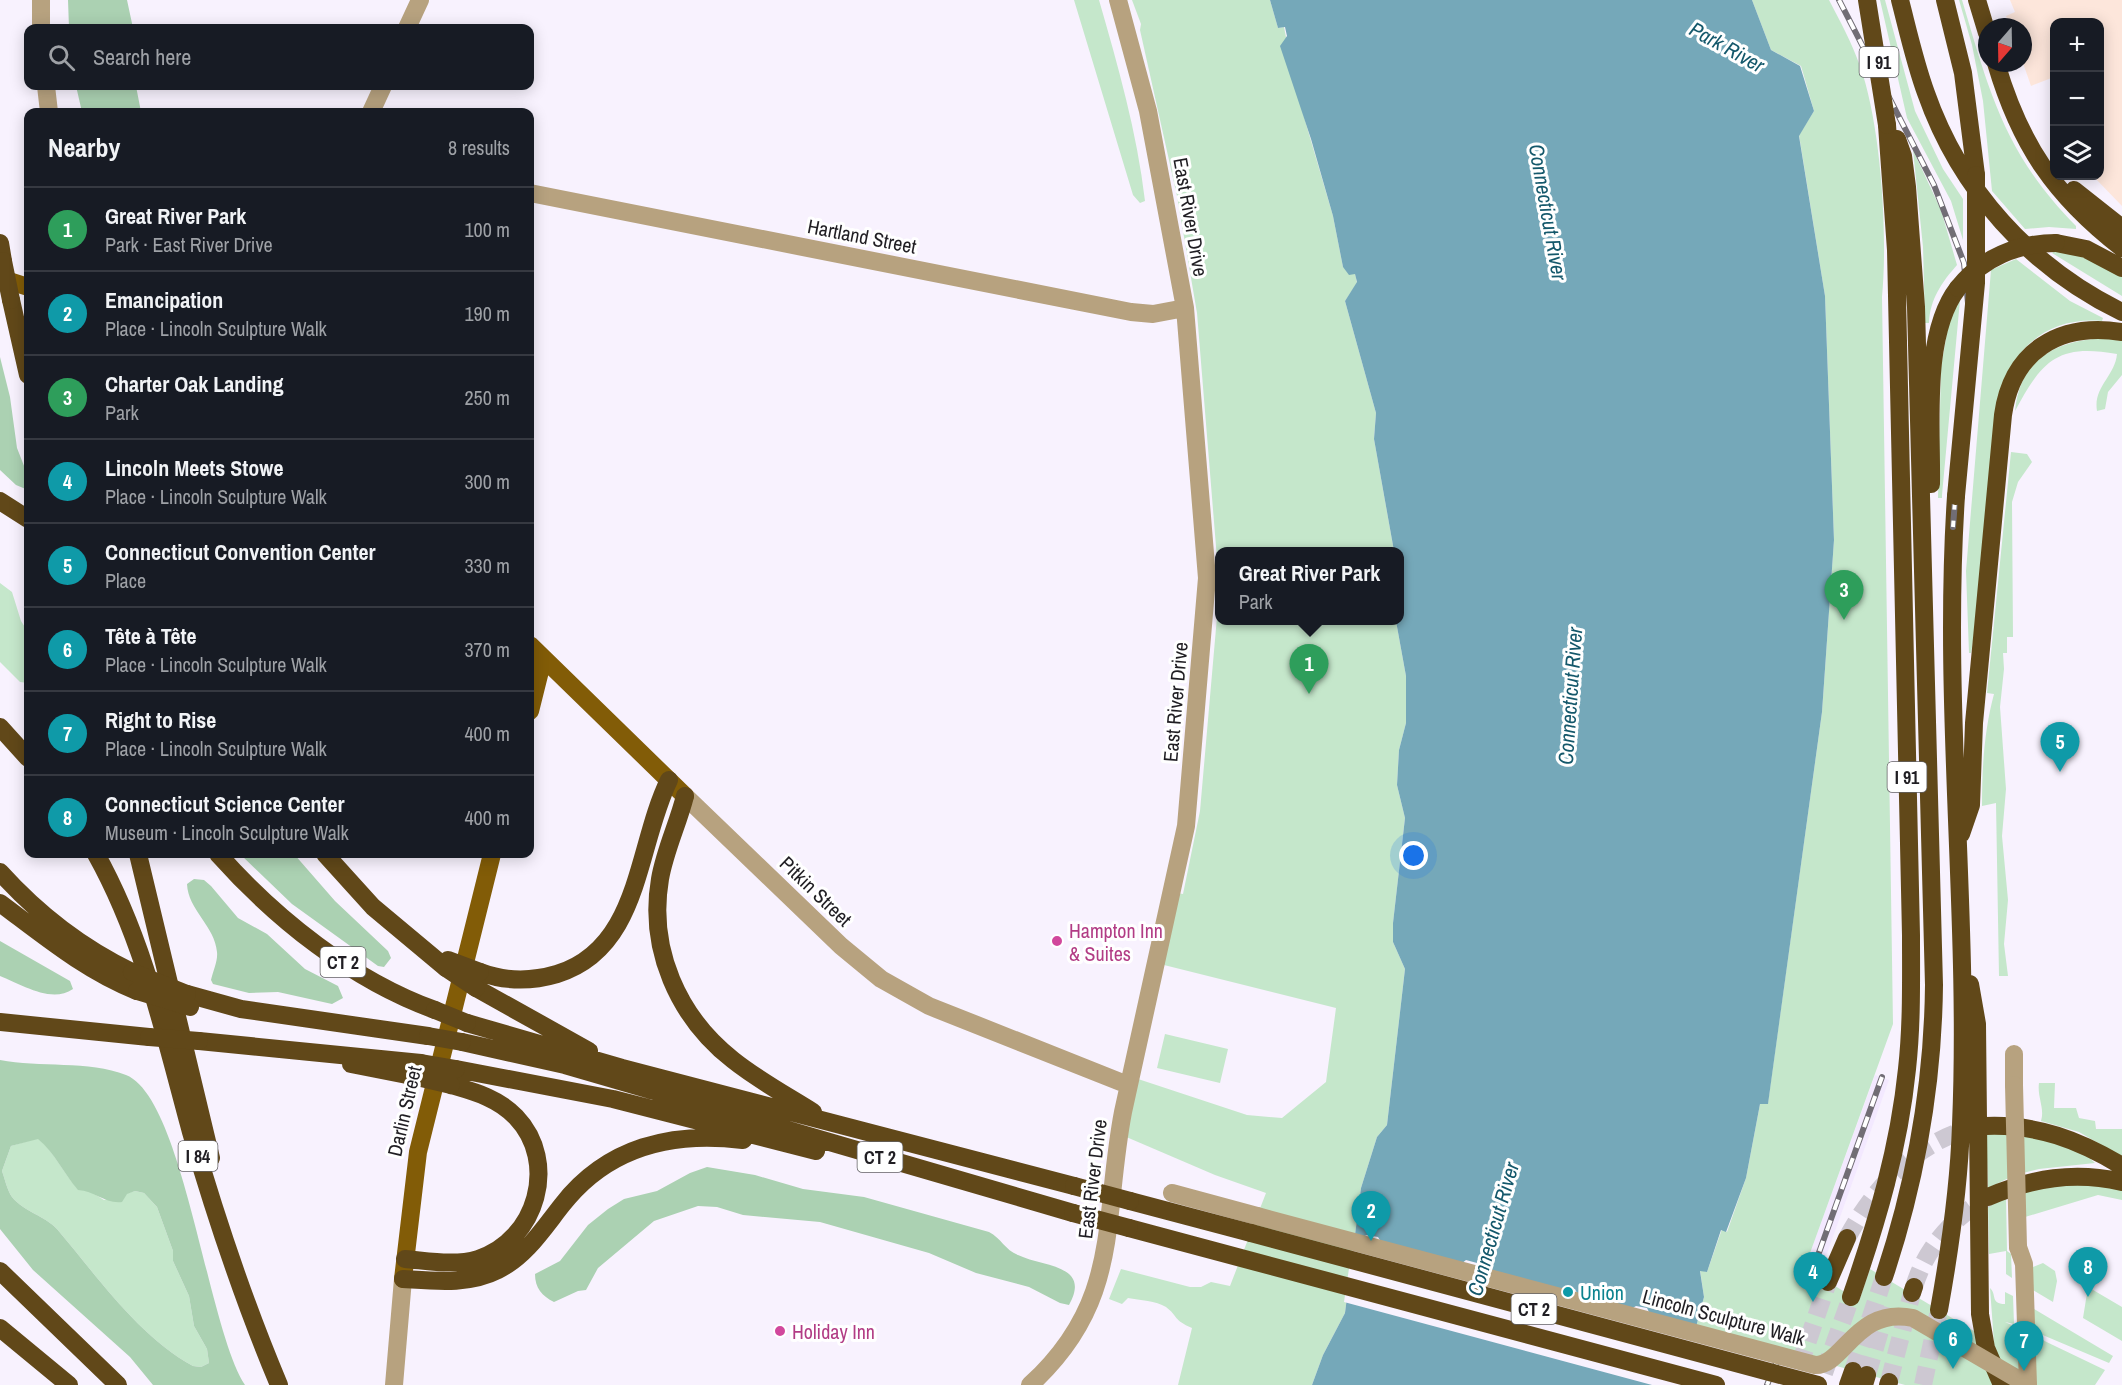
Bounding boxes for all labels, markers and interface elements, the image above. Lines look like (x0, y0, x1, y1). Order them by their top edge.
water label: Park River (1684, 15, 1771, 80)
north arrow (1978, 18, 2032, 72)
map controls (2050, 18, 2104, 180)
button: + (2050, 18, 2104, 72)
search box (24, 24, 534, 90)
icon: search (45, 41, 78, 74)
text: Search here (93, 42, 191, 72)
road number: I 91 (1860, 47, 1898, 77)
button: − (2050, 72, 2104, 126)
button: layers (2050, 126, 2104, 180)
text: Nearby (48, 130, 120, 165)
text: 8 results (448, 134, 510, 161)
water label: Connecticut River (1522, 142, 1574, 284)
street label: East River Drive (1167, 155, 1215, 279)
text: Great River Park (105, 201, 246, 231)
street label: Hartland Street (805, 212, 919, 260)
text: 1 (63, 216, 72, 243)
text: 100 m (464, 216, 510, 243)
text: Park · East River Drive (105, 231, 273, 258)
text: Emancipation (105, 285, 223, 315)
text: 2 (63, 300, 72, 327)
text: 190 m (464, 300, 510, 327)
text: Place · Lincoln Sculpture Walk (105, 315, 327, 342)
text: Charter Oak Landing (105, 369, 283, 399)
text: 3 (63, 384, 72, 411)
text: 250 m (464, 384, 510, 411)
text: Park (105, 399, 139, 426)
text: Lincoln Meets Stowe (105, 453, 283, 483)
text: 4 (63, 468, 72, 495)
text: 300 m (464, 468, 510, 495)
text: Place · Lincoln Sculpture Walk (105, 483, 327, 510)
text: Connecticut Convention Center (105, 537, 376, 567)
popup (1215, 547, 1404, 625)
text: 5 (63, 552, 72, 579)
text: 330 m (464, 552, 510, 579)
text: Great River Park (1239, 558, 1380, 588)
text: Place (105, 567, 146, 594)
pin: 3 (1824, 570, 1864, 620)
text: Park (1239, 588, 1273, 615)
text: Tête à Tête (105, 621, 197, 651)
water label: Connecticut River (1551, 625, 1589, 766)
text: 6 (63, 636, 72, 663)
text: 370 m (464, 636, 510, 663)
street label: East River Drive (1156, 641, 1194, 763)
pin: 1 (1290, 644, 1328, 694)
text: Place · Lincoln Sculpture Walk (105, 651, 327, 678)
text: Right to Rise (105, 705, 216, 735)
text: 7 (63, 720, 72, 747)
text: 400 m (464, 720, 510, 747)
pin: 5 (2040, 722, 2080, 772)
text: Place · Lincoln Sculpture Walk (105, 735, 327, 762)
road number: I 91 (1888, 762, 1926, 792)
text: Connecticut Science Center (105, 789, 345, 819)
text: 8 (63, 804, 72, 831)
text: 400 m (464, 804, 510, 831)
text: Museum · Lincoln Sculpture Walk (105, 819, 349, 846)
your location (1399, 841, 1428, 870)
street label: Pitkin Street (774, 850, 858, 932)
place label: Hampton Inn & Suites (1069, 917, 1163, 967)
marker: Hampton Inn & Suites (1050, 934, 1064, 948)
road number: CT 2 (320, 947, 366, 977)
street label: Darlin Street (380, 1063, 428, 1159)
street label: East River Drive (1071, 1118, 1113, 1240)
road number: I 84 (178, 1141, 218, 1171)
road number: CT 2 (858, 1142, 902, 1172)
water label: Connecticut River (1460, 1158, 1526, 1299)
pin: 2 (1352, 1192, 1390, 1241)
pin: 8 (2068, 1248, 2108, 1297)
pin: 4 (1794, 1252, 1832, 1302)
place label: Union (1580, 1279, 1624, 1306)
street label: Lincoln Sculpture Walk (1640, 1282, 1809, 1352)
marker: Union (1561, 1285, 1575, 1299)
road number: CT 2 (1512, 1294, 1556, 1324)
place label: Holiday Inn (792, 1318, 875, 1345)
pin: 6 (1934, 1320, 1972, 1369)
pin: 7 (2004, 1322, 2044, 1371)
marker: Holiday Inn (773, 1324, 787, 1338)

